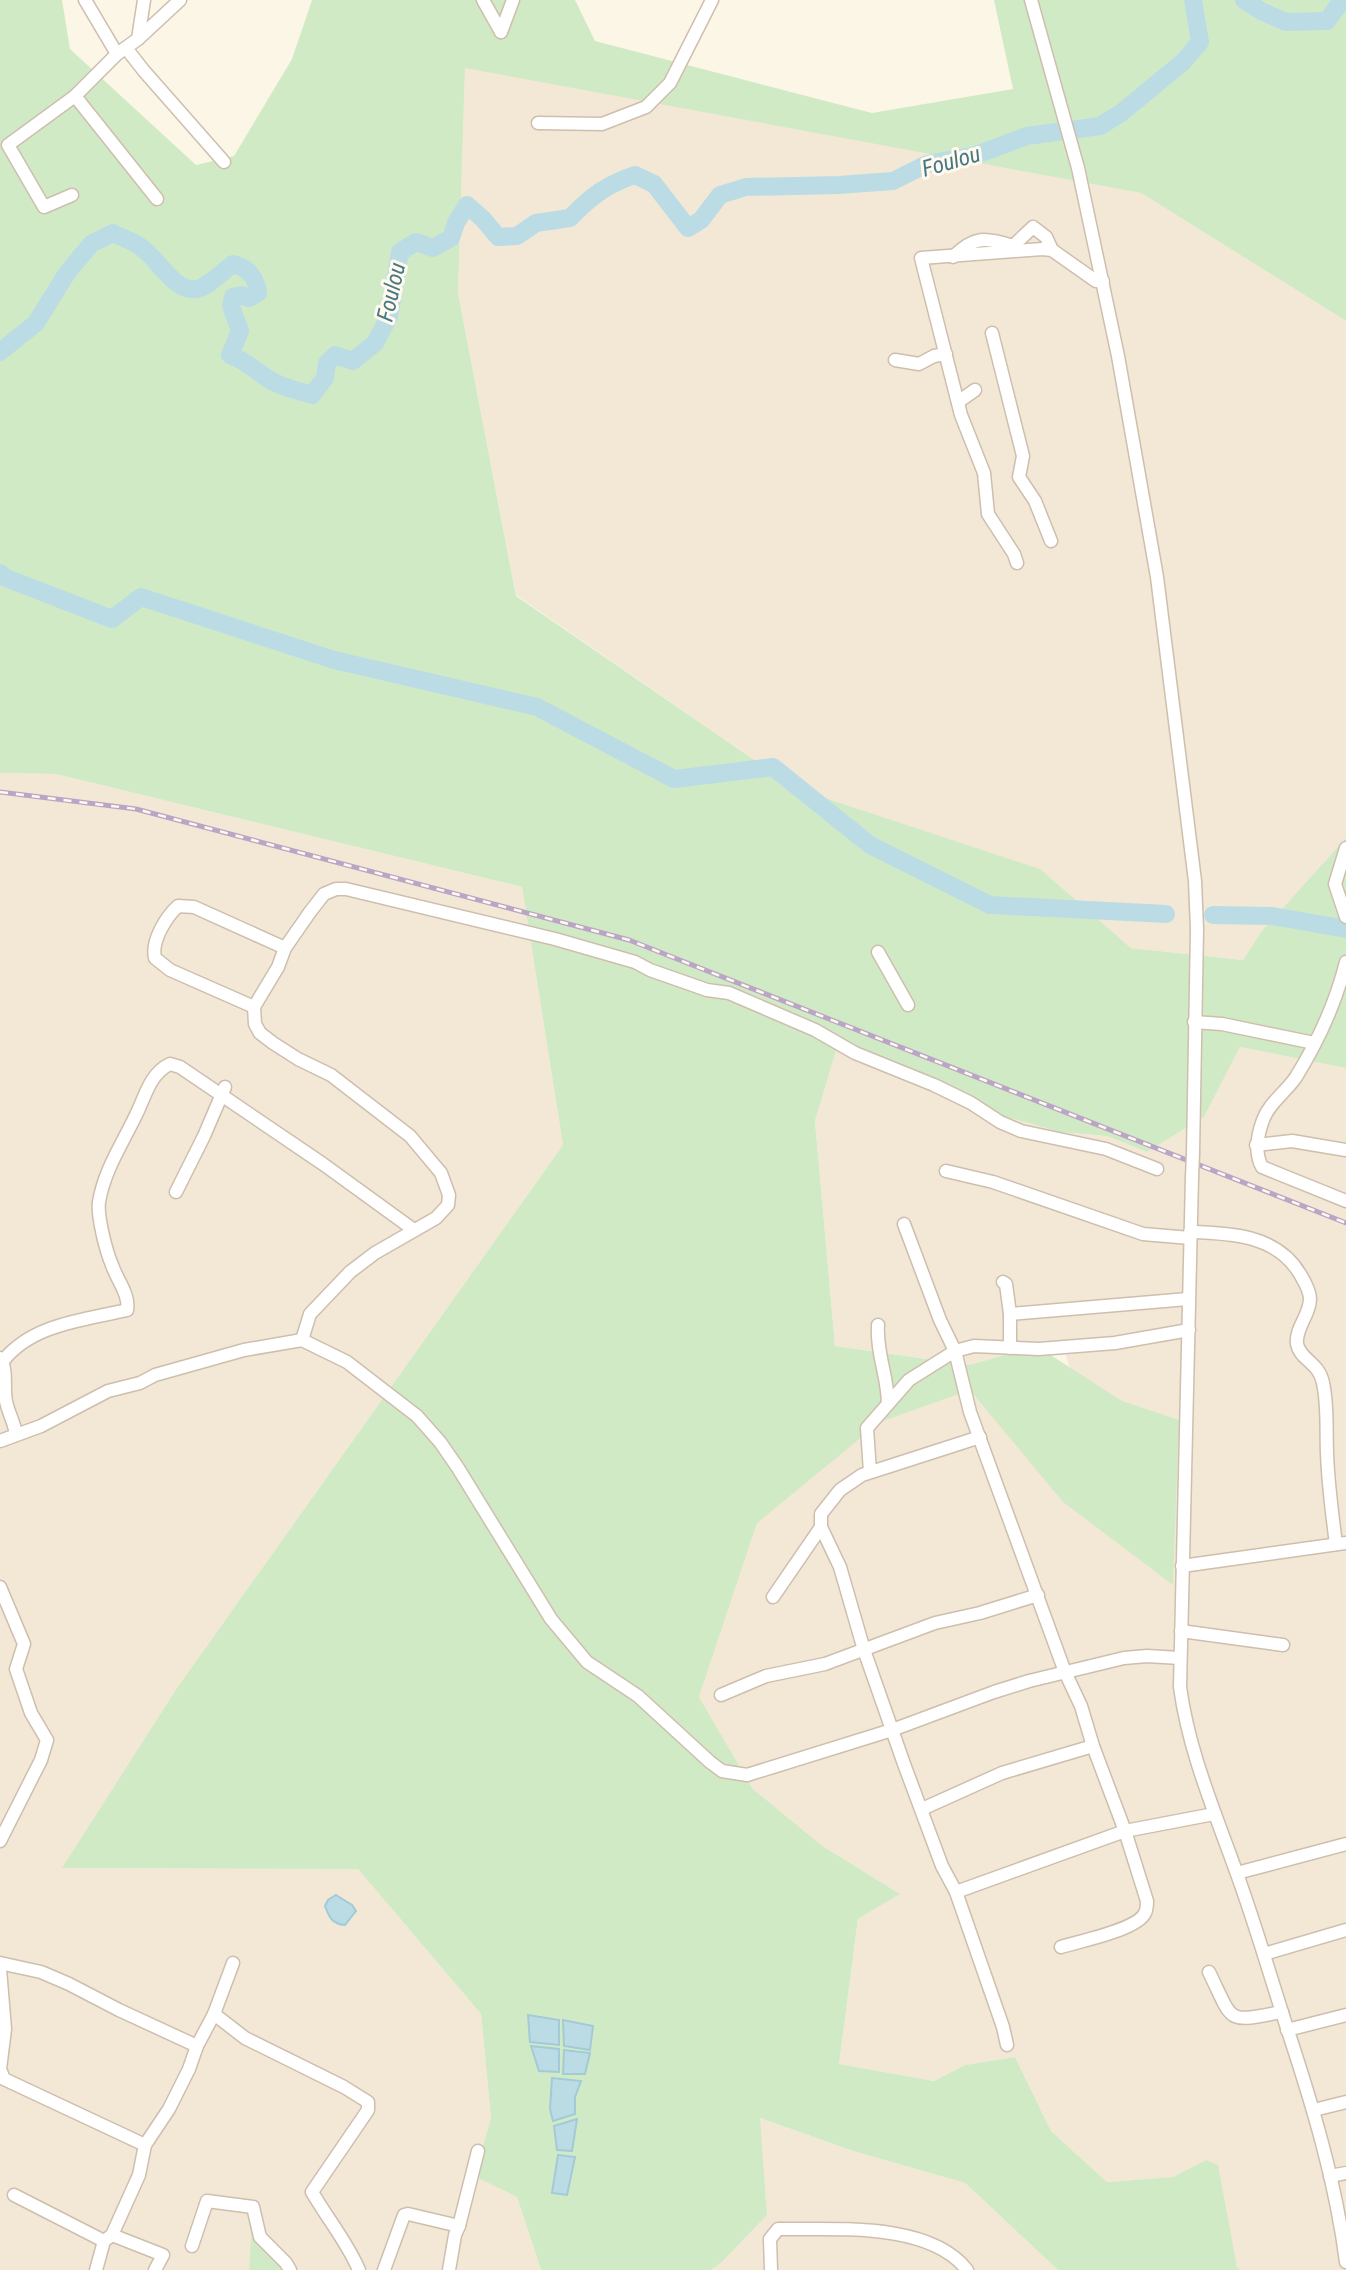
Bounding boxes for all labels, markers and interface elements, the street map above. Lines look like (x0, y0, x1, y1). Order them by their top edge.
water label: Foulou (919, 140, 984, 183)
water label: Foulou (372, 260, 411, 324)

